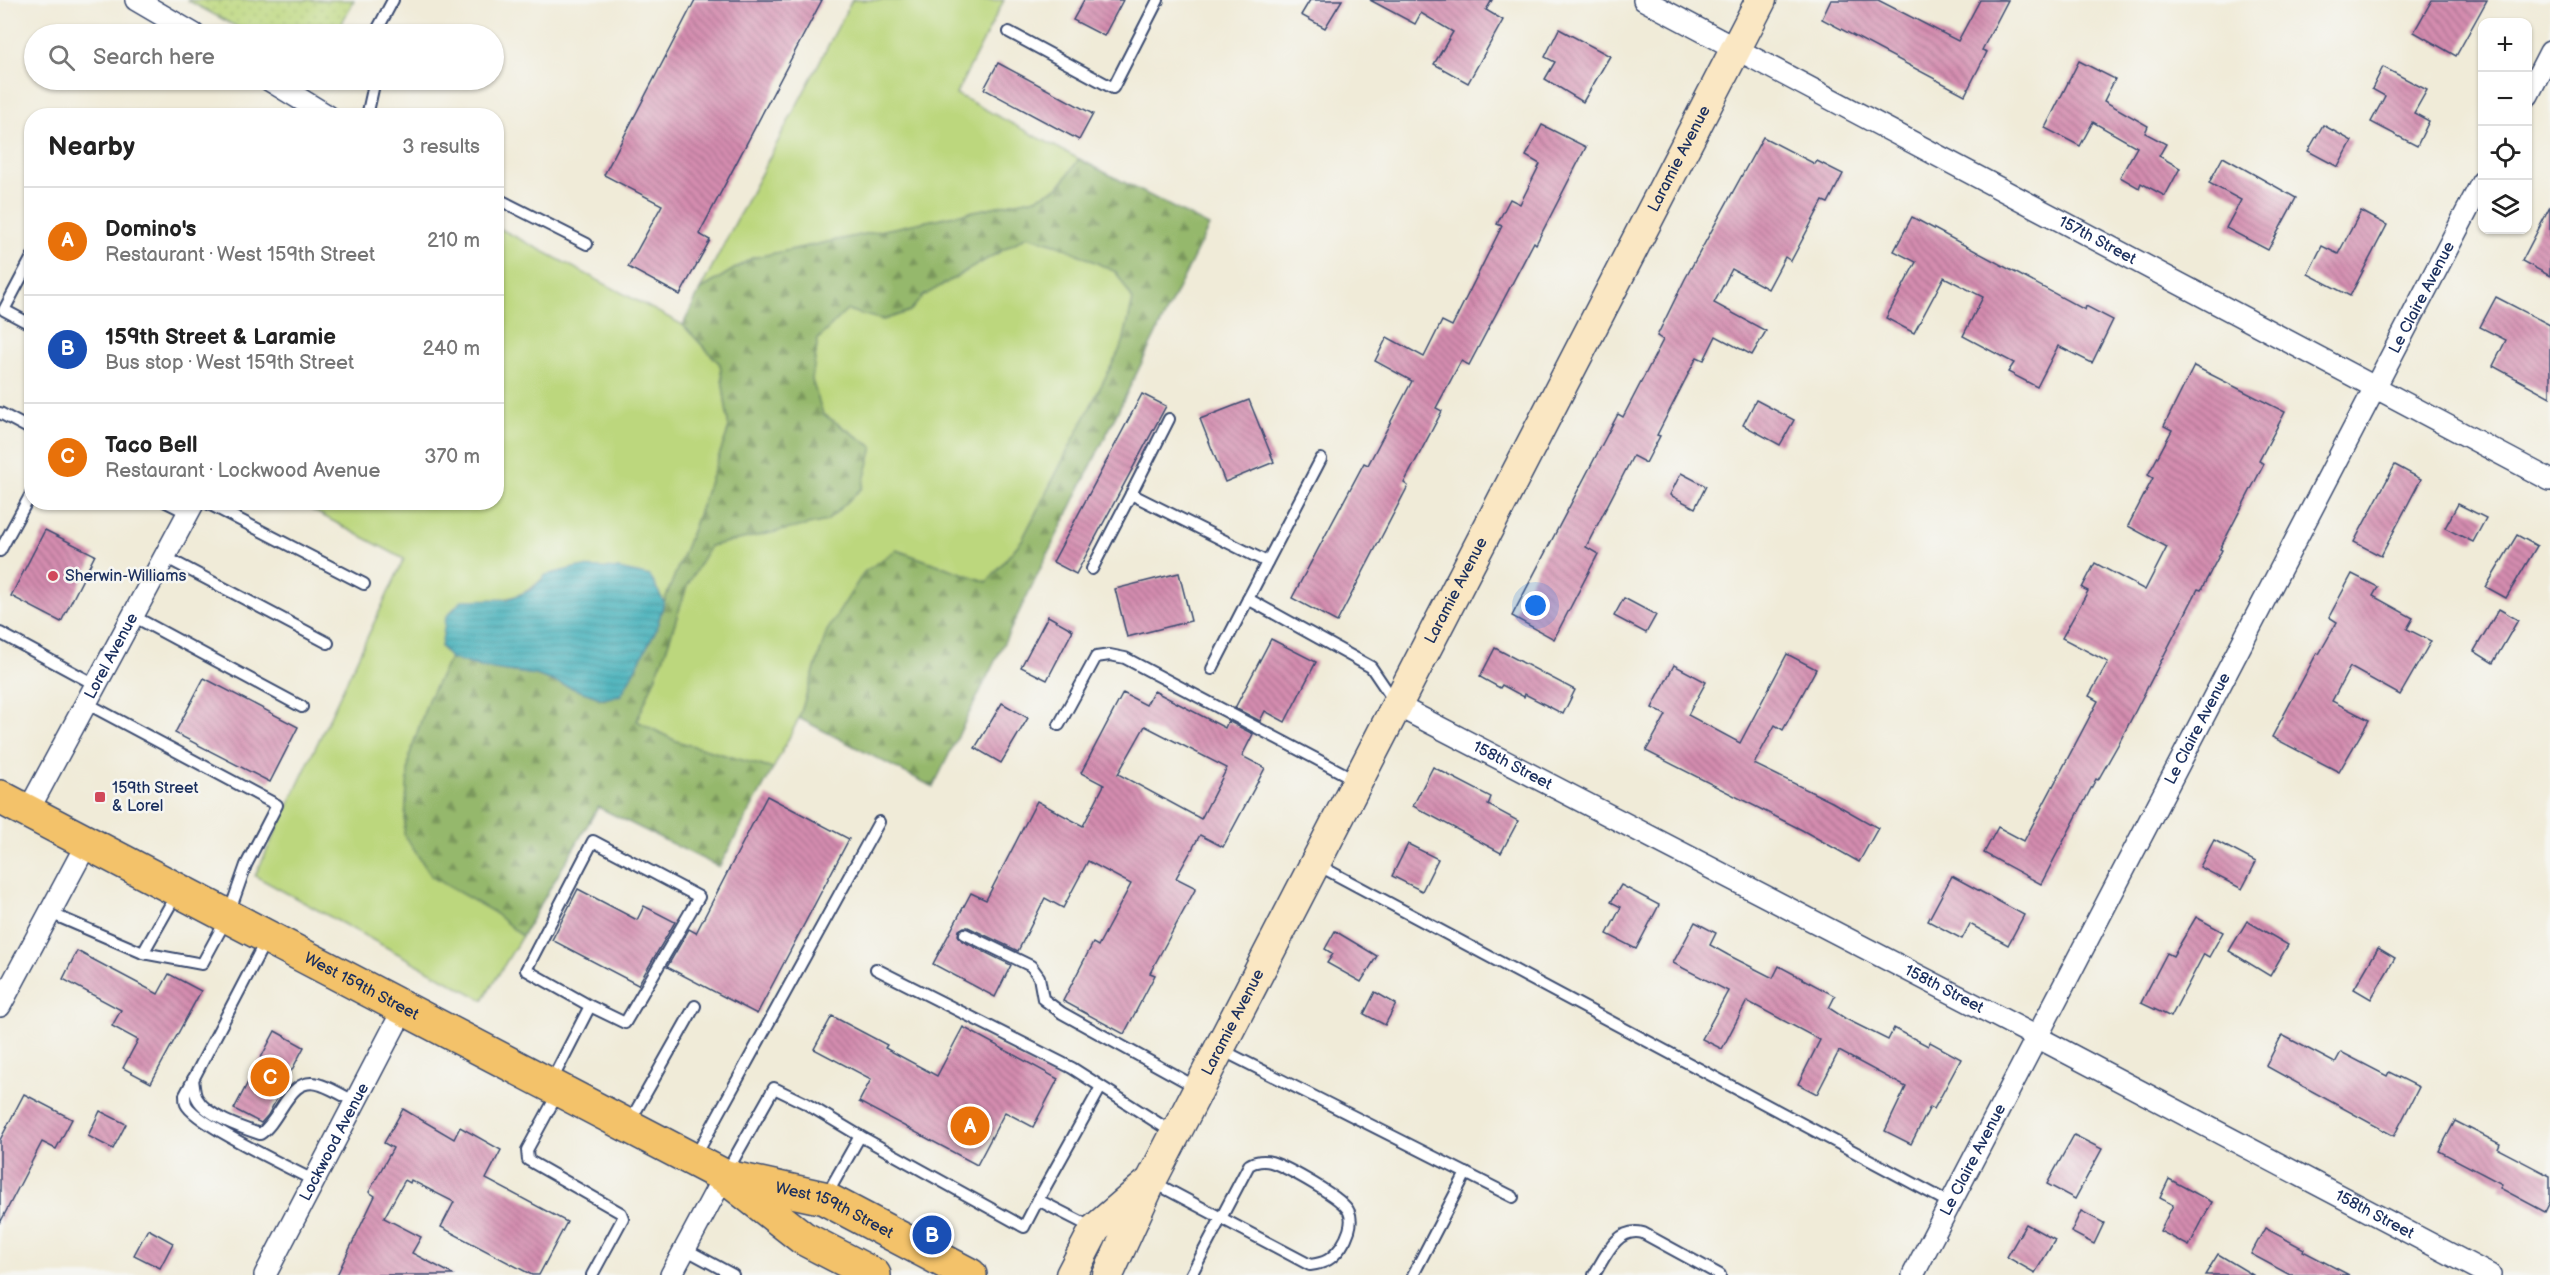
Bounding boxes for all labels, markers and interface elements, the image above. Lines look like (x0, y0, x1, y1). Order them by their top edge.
map controls (2478, 18, 2532, 234)
button: + (2478, 18, 2532, 72)
search box (24, 24, 504, 90)
icon: search (45, 41, 78, 74)
text: Search here (93, 44, 215, 71)
button: − (2478, 72, 2532, 126)
street label: Laramie Avenue (1644, 102, 1715, 215)
button: locate (2478, 126, 2532, 180)
text: Nearby (48, 132, 135, 163)
text: 3 results (402, 135, 480, 159)
button: layers (2478, 180, 2532, 234)
street label: 157th Street (2055, 212, 2139, 268)
text: Domino's (105, 216, 196, 243)
text: A (61, 229, 74, 253)
text: 210 m (427, 229, 480, 253)
street label: Le Claire Avenue (2385, 238, 2459, 357)
text: Restaurant · West 159th Street (105, 243, 375, 267)
text: 159th Street & Laramie (105, 324, 336, 351)
text: B (60, 337, 75, 361)
text: 240 m (423, 337, 480, 361)
text: Bus stop · West 159th Street (105, 351, 354, 375)
text: Taco Bell (105, 432, 197, 459)
text: C (60, 445, 75, 469)
text: 370 m (424, 445, 480, 469)
text: Restaurant · Lockwood Avenue (105, 459, 380, 483)
street label: Laramie Avenue (1421, 534, 1492, 647)
place label: Sherwin-Williams (65, 567, 186, 586)
marker: Sherwin-Williams (46, 569, 60, 583)
your location (1521, 591, 1550, 620)
street label: Lorel Avenue (81, 609, 142, 702)
street label: Le Claire Avenue (2161, 669, 2235, 788)
street label: 158th Street (1470, 737, 1555, 794)
place label: 159th Street & Lorel (112, 779, 198, 816)
marker: 159th Street & Lorel (93, 790, 107, 804)
street label: West 159th Street (301, 948, 422, 1024)
street label: 158th Street (1901, 961, 1987, 1017)
street label: Laramie Avenue (1198, 966, 1268, 1079)
pin: C (250, 1054, 290, 1100)
street label: Lockwood Avenue (296, 1079, 373, 1204)
street label: Le Claire Avenue (1936, 1100, 2010, 1219)
pin: A (950, 1104, 990, 1148)
street label: West 159th Street (774, 1178, 897, 1242)
street label: 158th Street (2332, 1186, 2417, 1243)
pin: B (912, 1212, 952, 1258)

